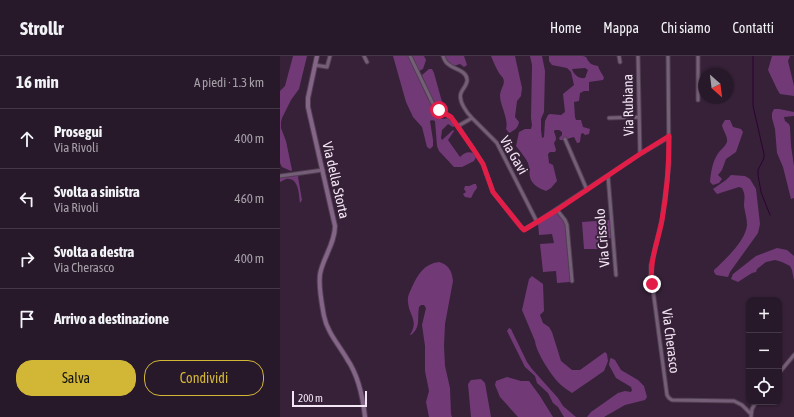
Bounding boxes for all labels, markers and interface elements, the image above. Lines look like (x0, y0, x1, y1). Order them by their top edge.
text: Strollr (20, 17, 64, 39)
text: Home (550, 20, 581, 36)
text: Mappa (603, 20, 639, 36)
text: Chi siamo (661, 20, 711, 36)
text: Contatti (733, 20, 774, 36)
north arrow (698, 68, 734, 104)
text: 16 min (16, 72, 59, 92)
street label: Via Rubiana (619, 74, 637, 136)
text: A piedi · 1.3 km (194, 75, 264, 90)
route start (430, 101, 448, 119)
text: Prosegui (54, 123, 102, 140)
icon: ahead (16, 128, 38, 150)
text: 400 m (235, 131, 264, 146)
street label: Via Gavi (497, 133, 531, 177)
text: Via Rivoli (54, 140, 98, 155)
street label: Via della Storta (319, 140, 353, 220)
text: Svolta a sinistra (54, 183, 140, 200)
icon: left (16, 188, 38, 210)
text: 460 m (235, 191, 264, 206)
text: Via Rivoli (54, 200, 98, 215)
street label: Via Crissolo (591, 208, 613, 268)
text: Svolta a destra (54, 243, 134, 260)
icon: right (16, 248, 38, 270)
text: 400 m (235, 251, 264, 266)
text: Via Cherasco (54, 260, 114, 275)
route end (643, 275, 661, 293)
map controls (746, 297, 782, 405)
button: + (746, 297, 782, 333)
icon: arrive (16, 308, 38, 330)
street label: Via Cherasco (659, 308, 683, 374)
text: Arrivo a destinazione (54, 310, 169, 327)
button: − (746, 333, 782, 369)
button: Salva (16, 360, 136, 396)
button: Condividi (144, 360, 264, 396)
button: locate (746, 369, 782, 405)
scale bar (292, 389, 367, 408)
text: 200 m (298, 392, 323, 404)

